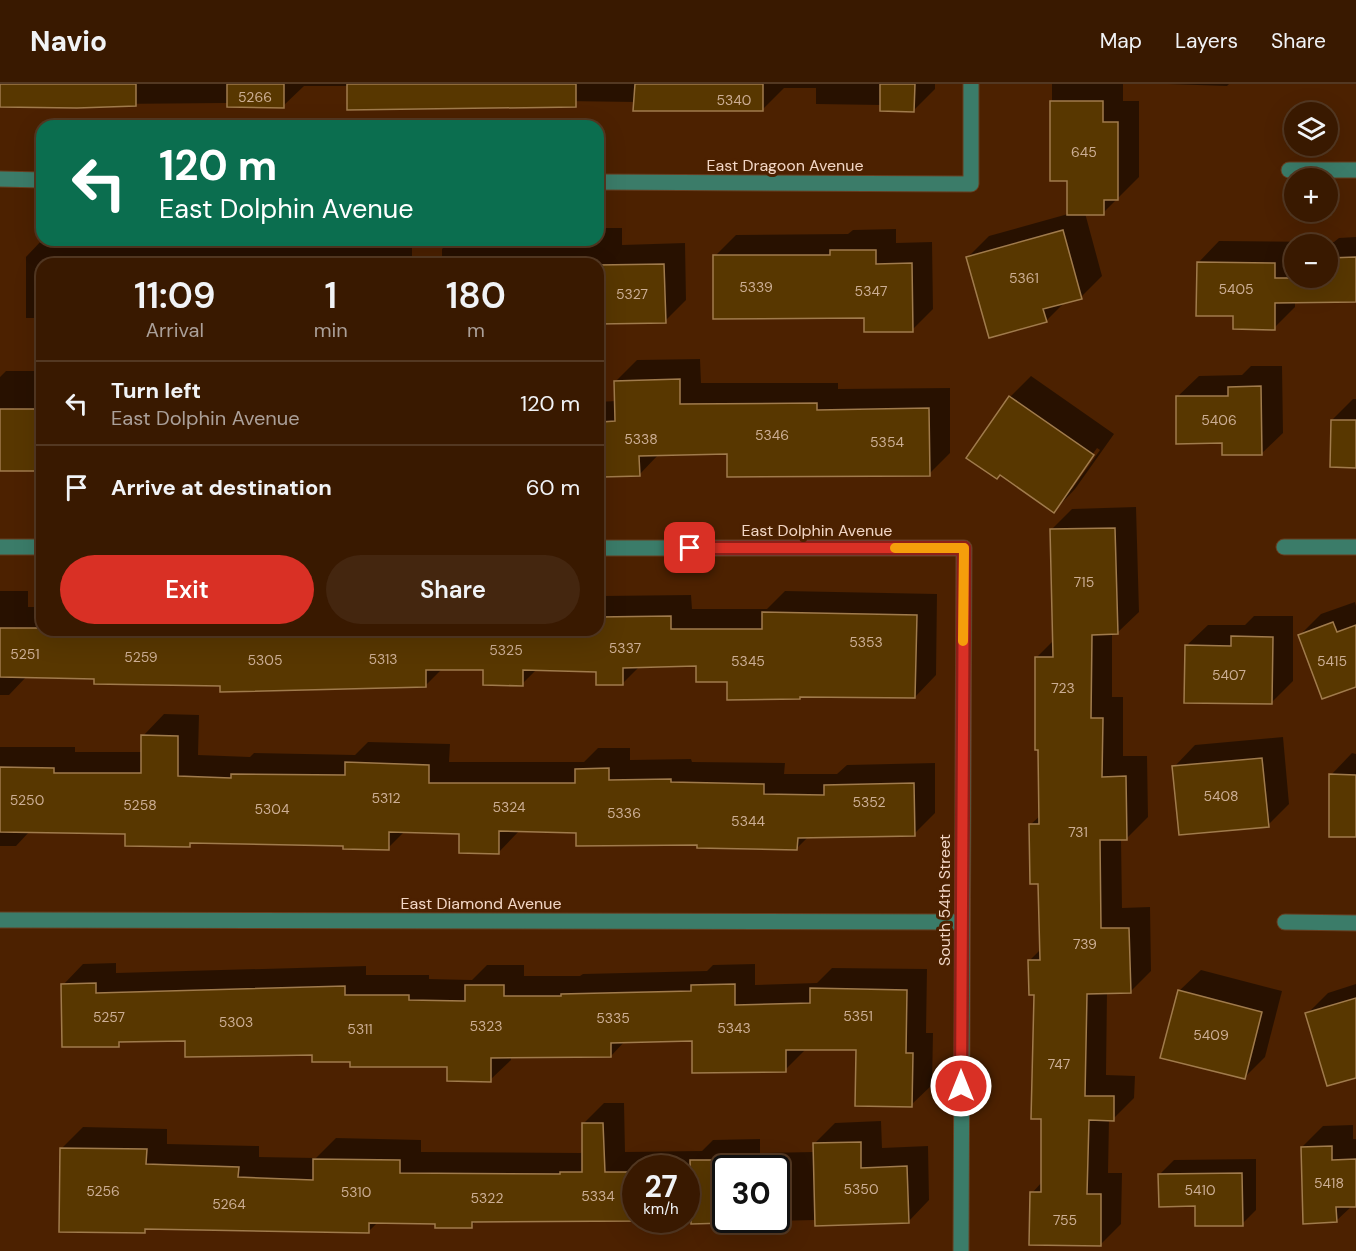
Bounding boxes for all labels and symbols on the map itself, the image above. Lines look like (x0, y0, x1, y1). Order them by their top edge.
house number: 5266 (238, 88, 272, 106)
house number: 5340 (717, 91, 751, 109)
house number: 645 (1071, 143, 1097, 161)
street label: East Dragoon Avenue (707, 155, 863, 176)
house number: 5361 (1009, 269, 1039, 287)
house number: 5339 (739, 278, 773, 296)
house number: 5405 (1218, 280, 1254, 298)
house number: 5347 (855, 282, 887, 300)
house number: 5327 (616, 285, 648, 303)
house number: 5406 (1201, 411, 1237, 429)
house number: 5346 (755, 426, 789, 444)
house number: 5338 (624, 430, 658, 448)
house number: 5354 (870, 433, 904, 451)
street label: East Dolphin Avenue (742, 520, 892, 541)
pin (664, 522, 715, 573)
house number: 715 (1074, 573, 1094, 591)
house number: 5353 (849, 633, 883, 651)
house number: 5337 (609, 639, 641, 657)
house number: 5325 (489, 641, 523, 659)
house number: 5251 (10, 645, 40, 663)
house number: 5259 (124, 648, 158, 666)
house number: 5313 (368, 650, 398, 668)
house number: 5305 (248, 651, 282, 669)
house number: 5345 (731, 652, 765, 670)
house number: 5415 (1317, 652, 1347, 670)
house number: 5407 (1212, 666, 1246, 684)
house number: 723 (1051, 679, 1075, 697)
house number: 5408 (1203, 787, 1239, 805)
house number: 5312 (371, 789, 401, 807)
house number: 5250 (10, 791, 44, 809)
house number: 5352 (852, 793, 886, 811)
house number: 5258 (123, 796, 157, 814)
house number: 5324 (492, 798, 526, 816)
house number: 5304 (255, 800, 290, 818)
house number: 5336 (607, 804, 641, 822)
house number: 5344 (731, 812, 765, 830)
house number: 731 (1068, 823, 1088, 841)
street label: South 54th Street (934, 834, 955, 966)
street label: East Diamond Avenue (400, 893, 562, 914)
house number: 739 (1073, 935, 1097, 953)
house number: 5351 (843, 1007, 873, 1025)
house number: 5257 (93, 1008, 125, 1026)
house number: 5335 (596, 1009, 630, 1027)
house number: 5303 (219, 1013, 253, 1031)
house number: 5323 (469, 1017, 503, 1035)
house number: 5343 (717, 1019, 751, 1037)
house number: 5311 (347, 1020, 373, 1038)
house number: 5409 (1193, 1026, 1229, 1044)
position arrow (929, 1054, 993, 1118)
house number: 747 (1048, 1055, 1070, 1073)
speed limit sign: 30 (712, 1155, 790, 1233)
house number: 5418 (1314, 1174, 1344, 1192)
house number: 5350 (844, 1180, 878, 1198)
house number: 5410 (1185, 1181, 1215, 1199)
house number: 5256 (86, 1182, 120, 1200)
house number: 5310 (341, 1183, 371, 1201)
house number: 5334 (581, 1187, 615, 1205)
house number: 5322 (471, 1189, 503, 1207)
house number: 5264 (212, 1195, 246, 1213)
house number: 755 (1053, 1211, 1077, 1229)

